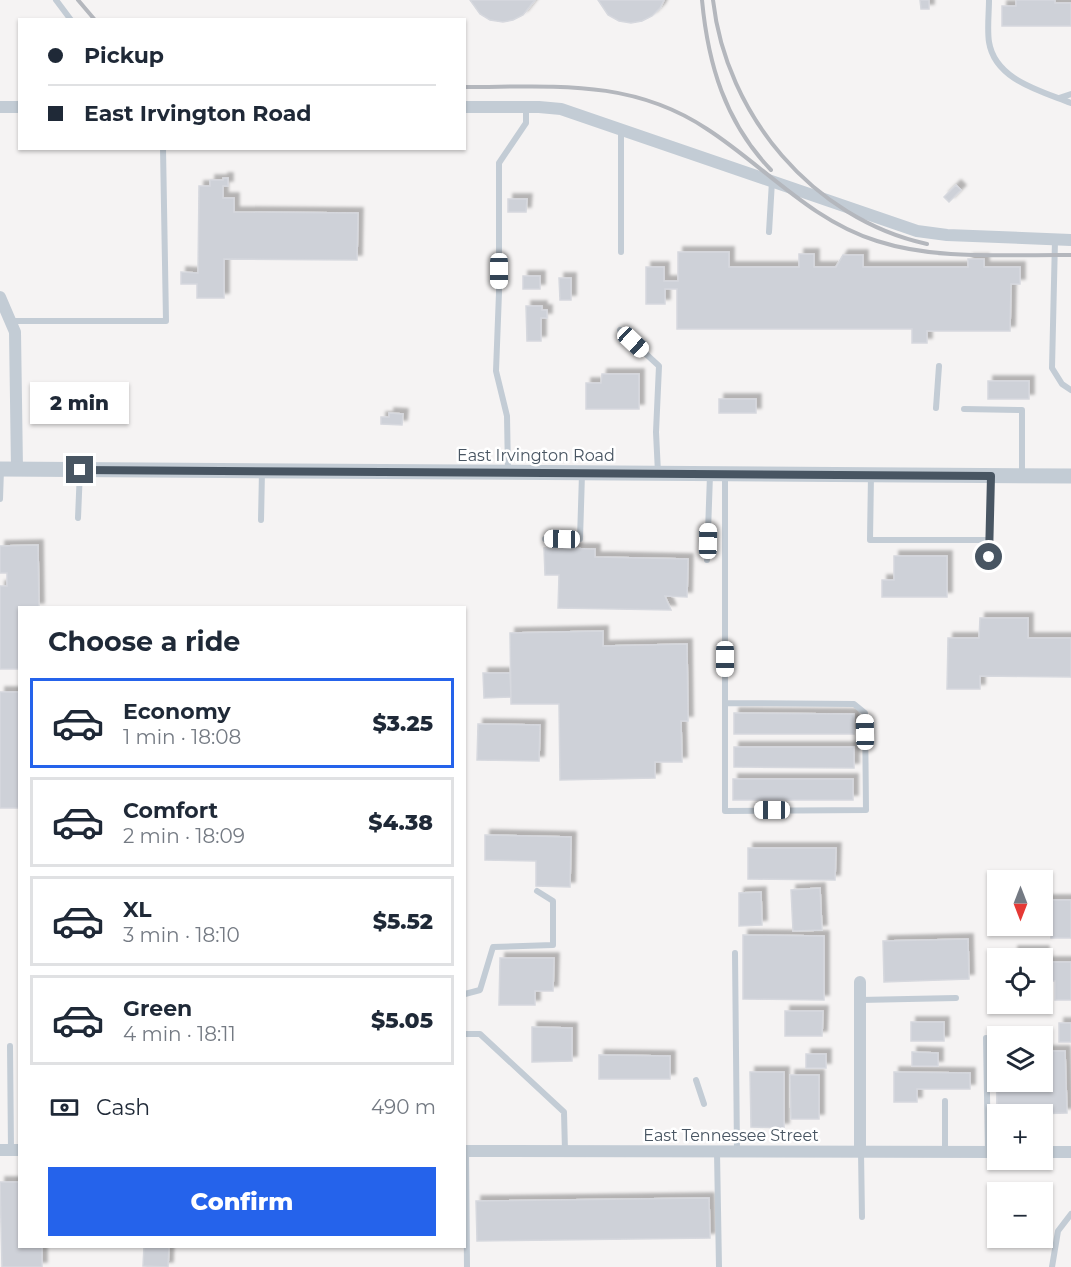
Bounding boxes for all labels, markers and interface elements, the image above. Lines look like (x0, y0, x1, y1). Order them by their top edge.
text: Pickup (84, 42, 164, 69)
text: East Irvington Road (84, 100, 312, 127)
car (490, 253, 508, 289)
car (614, 323, 652, 361)
callout: 2 min (31, 383, 130, 425)
text: 2 min (50, 391, 109, 415)
street label: East Irvington Road (457, 446, 615, 465)
route end (66, 456, 93, 483)
car (699, 523, 717, 559)
car (544, 530, 580, 548)
route start (975, 543, 1002, 570)
text: Choose a ride (48, 625, 240, 658)
car (716, 641, 734, 677)
icon: car (51, 696, 105, 750)
text: Economy (123, 698, 231, 725)
text: $3.25 (373, 710, 433, 737)
car (856, 714, 874, 750)
text: 1 min · 18:08 (123, 725, 241, 749)
icon: car (51, 795, 105, 849)
text: Comfort (123, 797, 218, 824)
car (754, 801, 790, 819)
text: $4.38 (368, 809, 433, 836)
text: 2 min · 18:09 (123, 824, 245, 848)
north arrow (987, 870, 1053, 936)
map controls (987, 870, 1053, 1248)
icon: car (51, 894, 105, 948)
text: XL (123, 896, 152, 923)
text: $5.52 (373, 908, 433, 935)
text: 3 min · 18:10 (123, 923, 240, 947)
button: locate (987, 948, 1053, 1014)
icon: car (51, 993, 105, 1047)
text: Green (123, 995, 192, 1022)
text: $5.05 (371, 1007, 433, 1034)
text: 4 min · 18:11 (123, 1022, 236, 1046)
button: layers (987, 1026, 1053, 1092)
icon: cash (48, 1091, 81, 1124)
text: Cash (96, 1094, 150, 1121)
text: 490 m (371, 1095, 436, 1119)
button: + (987, 1104, 1053, 1170)
street label: East Tennessee Street (643, 1126, 819, 1145)
button: Confirm (48, 1167, 436, 1236)
button: − (987, 1182, 1053, 1248)

